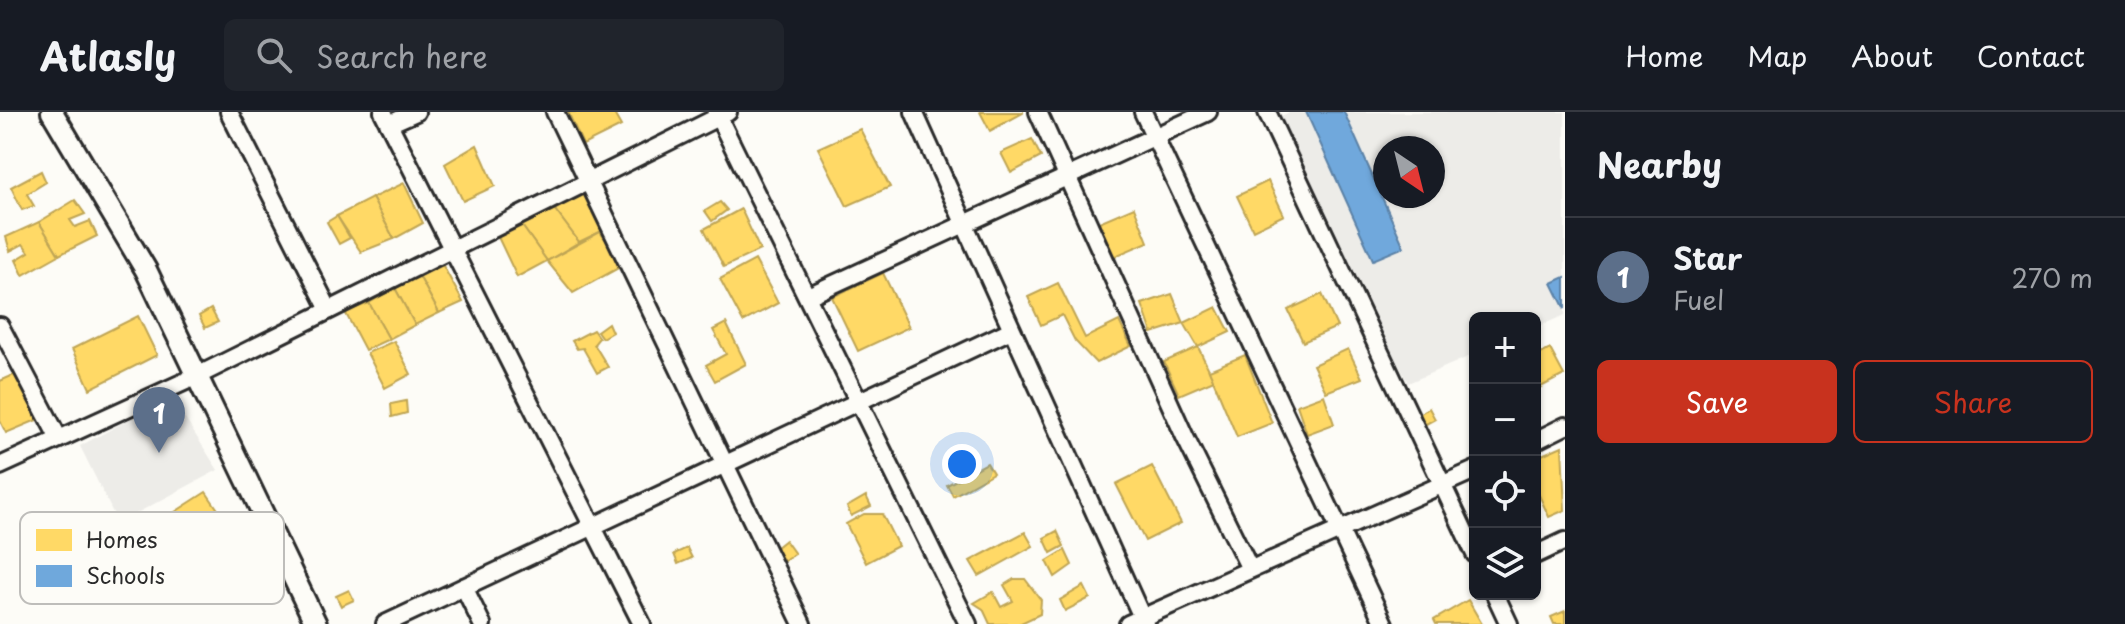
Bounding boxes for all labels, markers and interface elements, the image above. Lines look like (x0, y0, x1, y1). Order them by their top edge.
search box (224, 19, 784, 91)
text: Atlasly (40, 27, 176, 84)
icon: search (252, 33, 296, 77)
text: Search here (316, 33, 488, 78)
text: Home (1625, 34, 1703, 77)
text: Map (1747, 34, 1807, 77)
text: About (1851, 34, 1933, 77)
text: Contact (1977, 34, 2085, 77)
north arrow (1373, 136, 1445, 208)
text: Nearby (1597, 138, 1722, 190)
text: Star (1673, 235, 1742, 280)
text: 1 (1617, 258, 1629, 297)
text: 270 m (2012, 258, 2093, 297)
text: Fuel (1673, 280, 1724, 319)
map controls (1469, 312, 1541, 600)
button: + (1469, 312, 1541, 384)
button: Save (1597, 360, 1837, 443)
button: Share (1853, 360, 2093, 443)
button: − (1469, 384, 1541, 456)
pin: 1 (133, 387, 185, 453)
your location (942, 444, 982, 484)
button: locate (1469, 456, 1541, 528)
legend (20, 512, 284, 604)
text: Homes (86, 522, 157, 555)
button: layers (1469, 528, 1541, 600)
text: Schools (86, 558, 165, 591)

